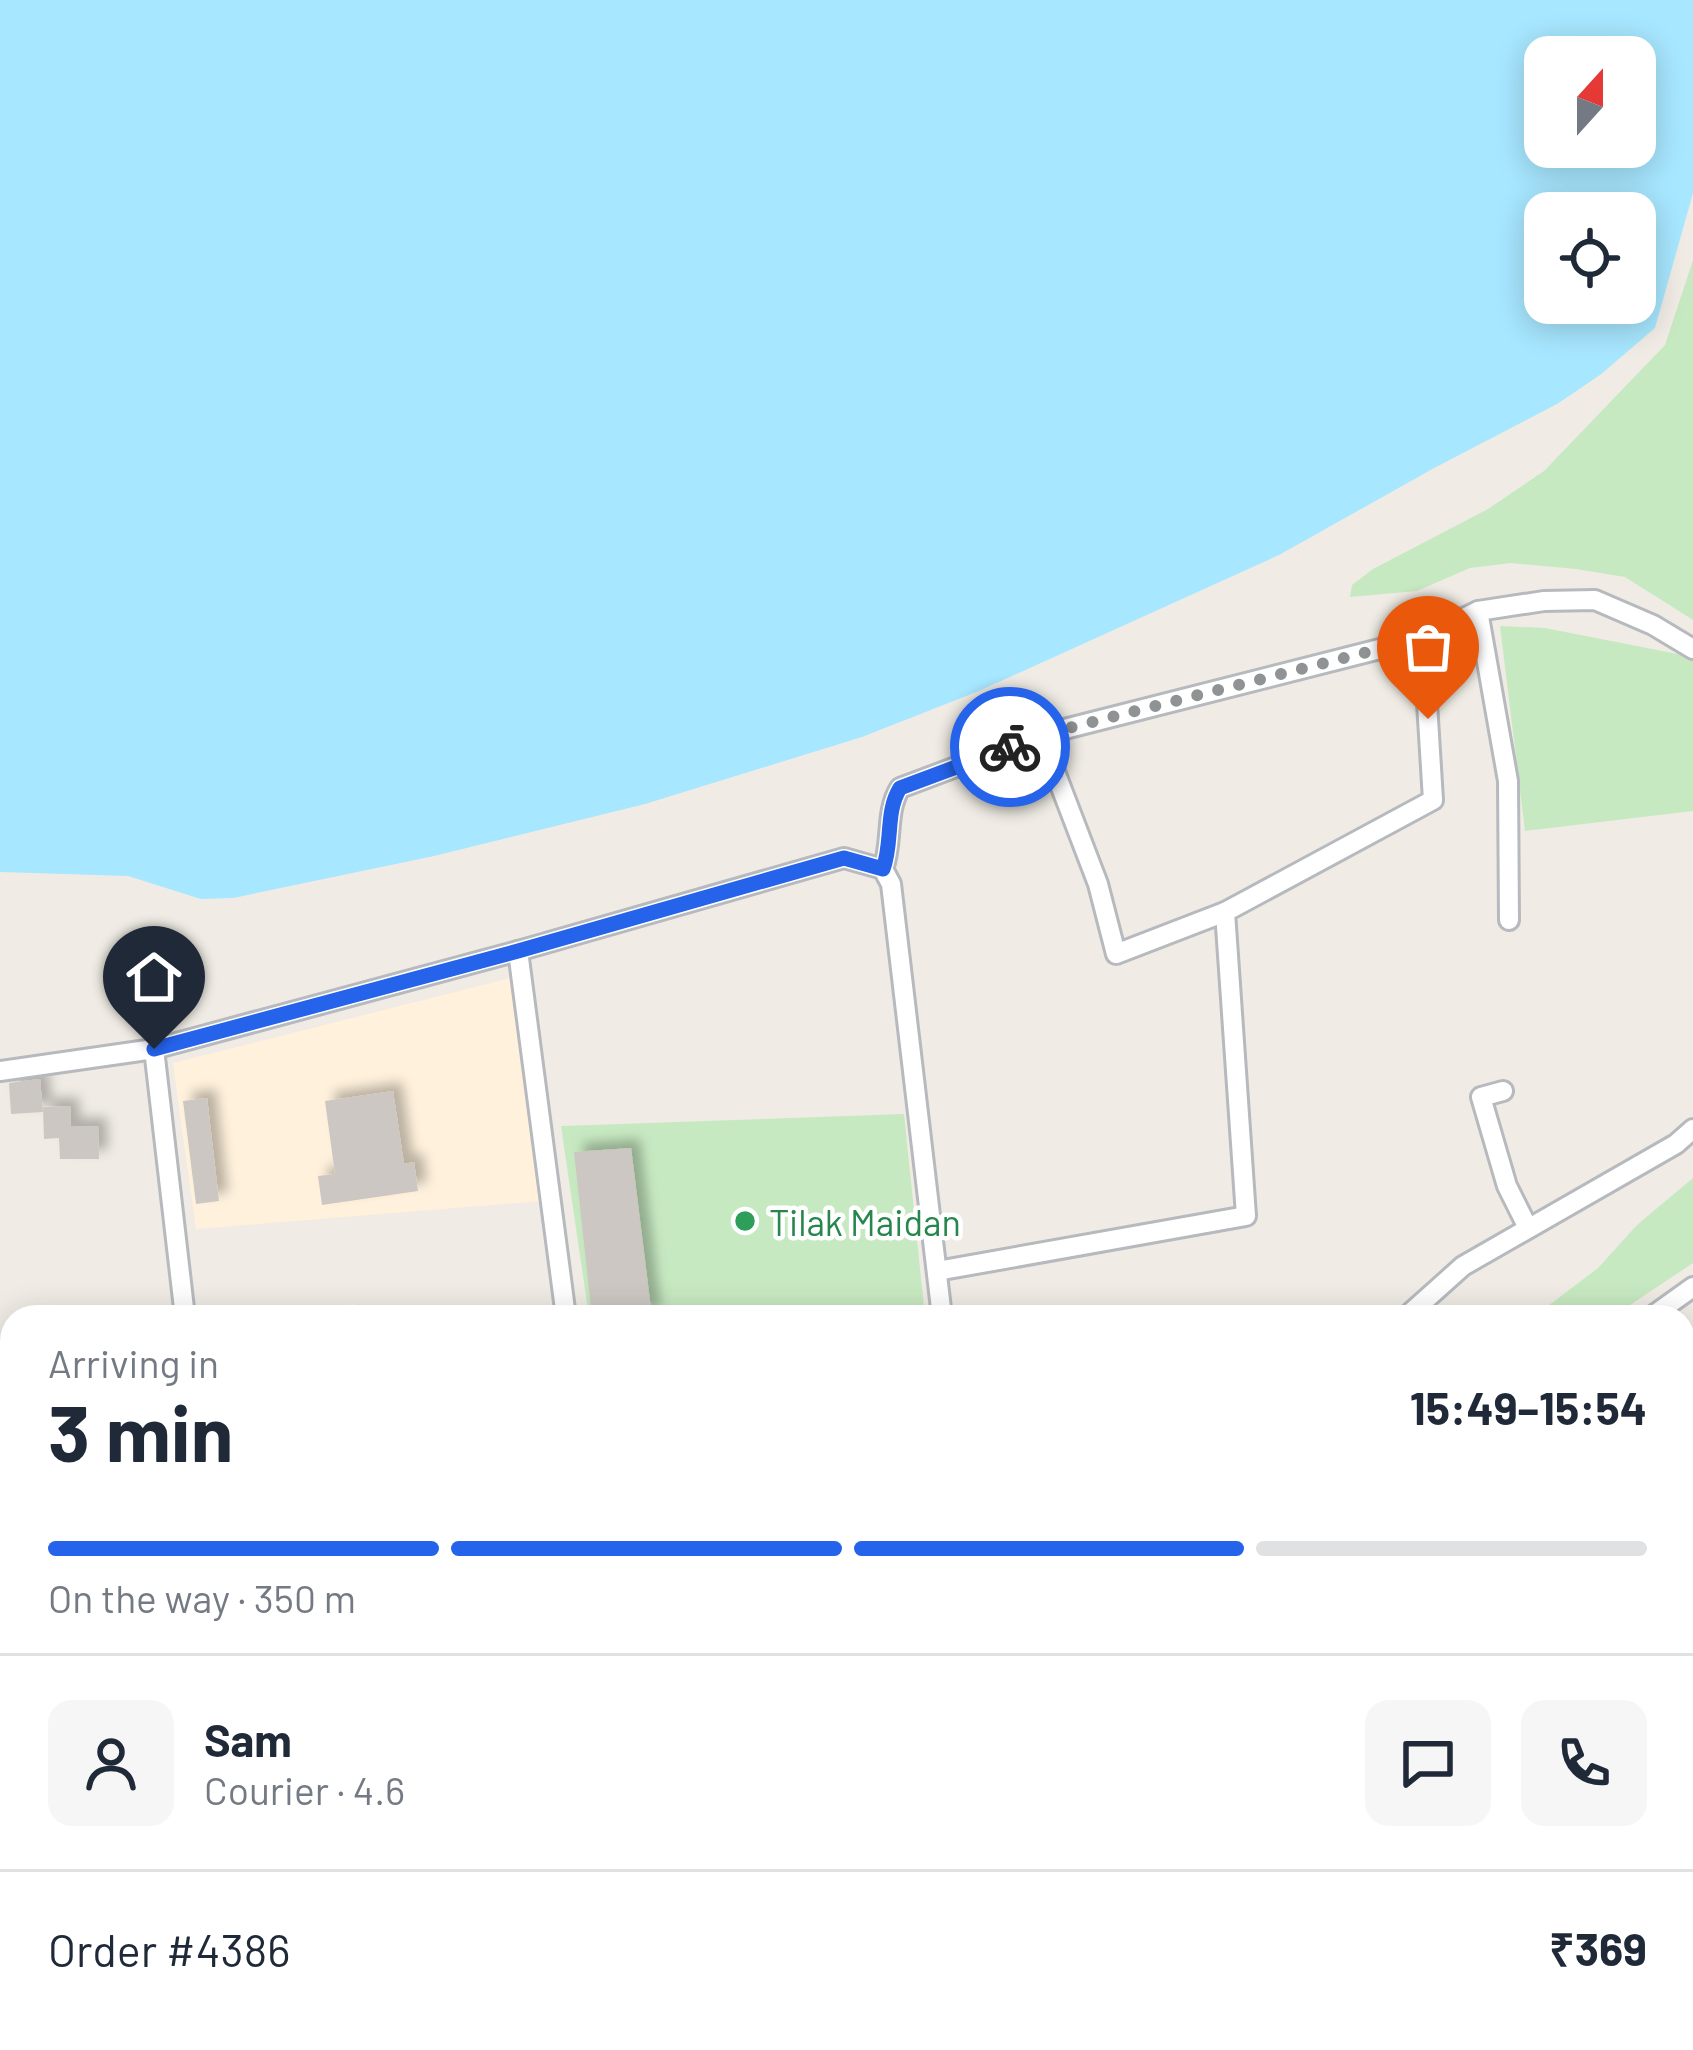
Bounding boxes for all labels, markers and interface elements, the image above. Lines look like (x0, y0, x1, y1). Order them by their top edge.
north arrow (1524, 36, 1656, 168)
map controls (1524, 36, 1656, 324)
button: locate (1524, 192, 1656, 324)
pin (1377, 596, 1479, 719)
icon: bag (1395, 614, 1461, 680)
courier (950, 687, 1070, 807)
icon: bike (977, 714, 1043, 780)
pin (103, 926, 205, 1049)
icon: home (121, 944, 187, 1010)
place label: Tilak Maidan (769, 1200, 961, 1243)
marker: Tilak Maidan (732, 1208, 758, 1234)
text: Arriving in (48, 1339, 219, 1386)
text: 15:49–15:54 (1410, 1380, 1647, 1434)
text: 3 min (48, 1384, 233, 1478)
text: On the way · 350 m (48, 1574, 356, 1621)
button: person (48, 1700, 174, 1826)
button: chat (1365, 1700, 1491, 1826)
button: phone (1521, 1700, 1647, 1826)
text: Sam (204, 1712, 292, 1766)
text: Courier · 4.6 (204, 1766, 405, 1813)
text: ₹369 (1549, 1921, 1647, 1975)
text: Order #4386 (48, 1922, 290, 1976)

